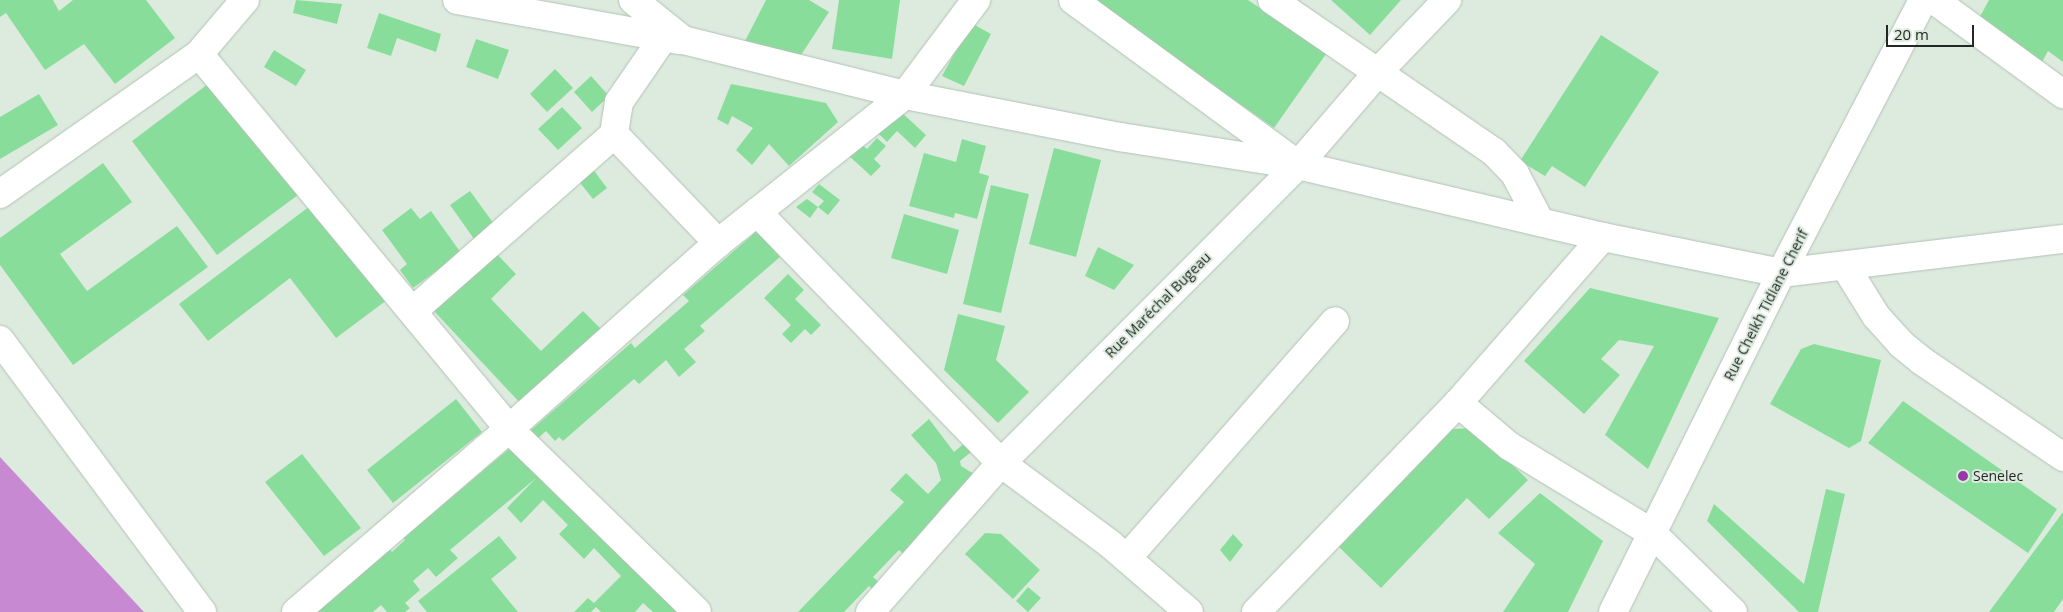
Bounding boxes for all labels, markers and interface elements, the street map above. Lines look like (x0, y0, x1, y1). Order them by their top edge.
scale bar (1888, 15, 1976, 47)
text: 20 m (1894, 24, 1929, 44)
street label: Rue Cheikh Tidiane Cherif (1720, 227, 1812, 383)
street label: Rue Maréchal Bugeau (1102, 249, 1214, 361)
place label: Senelec (1973, 468, 2023, 484)
marker: Senelec (1957, 470, 1969, 482)

